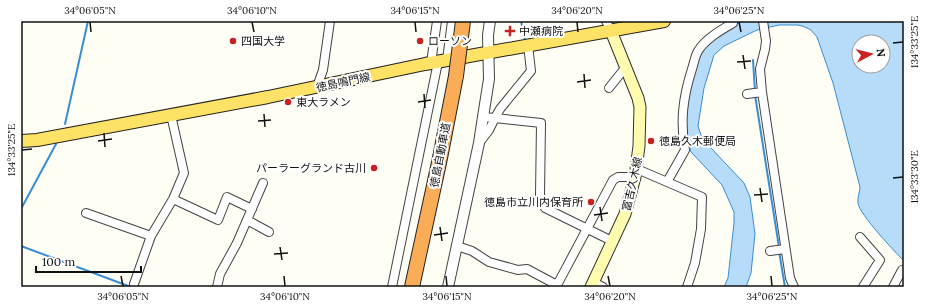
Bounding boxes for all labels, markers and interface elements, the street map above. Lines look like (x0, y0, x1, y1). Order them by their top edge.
text: 34°06'05"N (64, 4, 116, 17)
text: 34°06'10"N (227, 4, 277, 17)
text: 34°06'15"N (390, 4, 440, 17)
text: 34°06'20"N (551, 4, 603, 17)
text: 34°06'25"N (714, 4, 765, 17)
text: 134°33'25"E (908, 16, 921, 68)
place label: 中瀬病院 (519, 24, 563, 38)
marker: 中瀬病院 (504, 25, 516, 37)
place label: 四国大学 (241, 34, 285, 48)
place label: ローソン (428, 34, 472, 48)
north arrow (851, 34, 891, 74)
marker: 四国大学 (228, 36, 238, 46)
marker: ローソン (415, 36, 425, 46)
text: N (873, 48, 888, 58)
street label: 徳島鳴門線 (315, 69, 371, 95)
place label: 東大ラメン (296, 95, 351, 109)
marker: 東大ラメン (283, 97, 293, 107)
street label: 徳島自動車道 (427, 121, 453, 189)
text: 134°33'25"E (5, 124, 18, 176)
place label: 徳島久木郵便局 (659, 134, 736, 148)
marker: 徳島久木郵便局 (646, 136, 656, 146)
text: 134°33'30"E (908, 150, 921, 204)
street label: 富吉久木線 (619, 156, 645, 212)
place label: パーラーグランド古川 (256, 161, 366, 175)
marker: パーラーグランド古川 (369, 163, 379, 173)
place label: 徳島市立川内保育所 (484, 195, 584, 209)
marker: 徳島市立川内保育所 (586, 197, 596, 207)
scale bar (36, 248, 141, 274)
text: 100 m (42, 254, 75, 269)
text: 34°06'05"N (97, 290, 149, 303)
text: 34°06'10"N (260, 290, 310, 303)
text: 34°06'15"N (422, 290, 472, 303)
text: 34°06'20"N (584, 290, 636, 303)
text: 34°06'25"N (747, 290, 798, 303)

